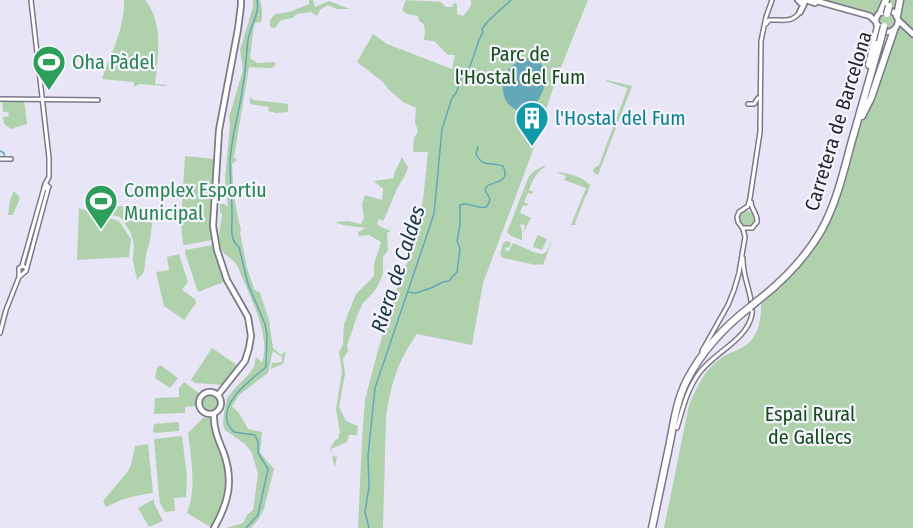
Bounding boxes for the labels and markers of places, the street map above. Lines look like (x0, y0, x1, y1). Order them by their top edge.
sports icon: Oha Pàdel (31, 44, 67, 91)
place label: Oha Pàdel (72, 50, 155, 74)
building icon: l'Hostal del Fum (514, 100, 550, 147)
place label: l'Hostal del Fum (555, 106, 686, 130)
place label: Complex Esportiu Municipal (124, 178, 267, 225)
sports icon: Complex Esportiu Municipal (83, 183, 119, 230)

